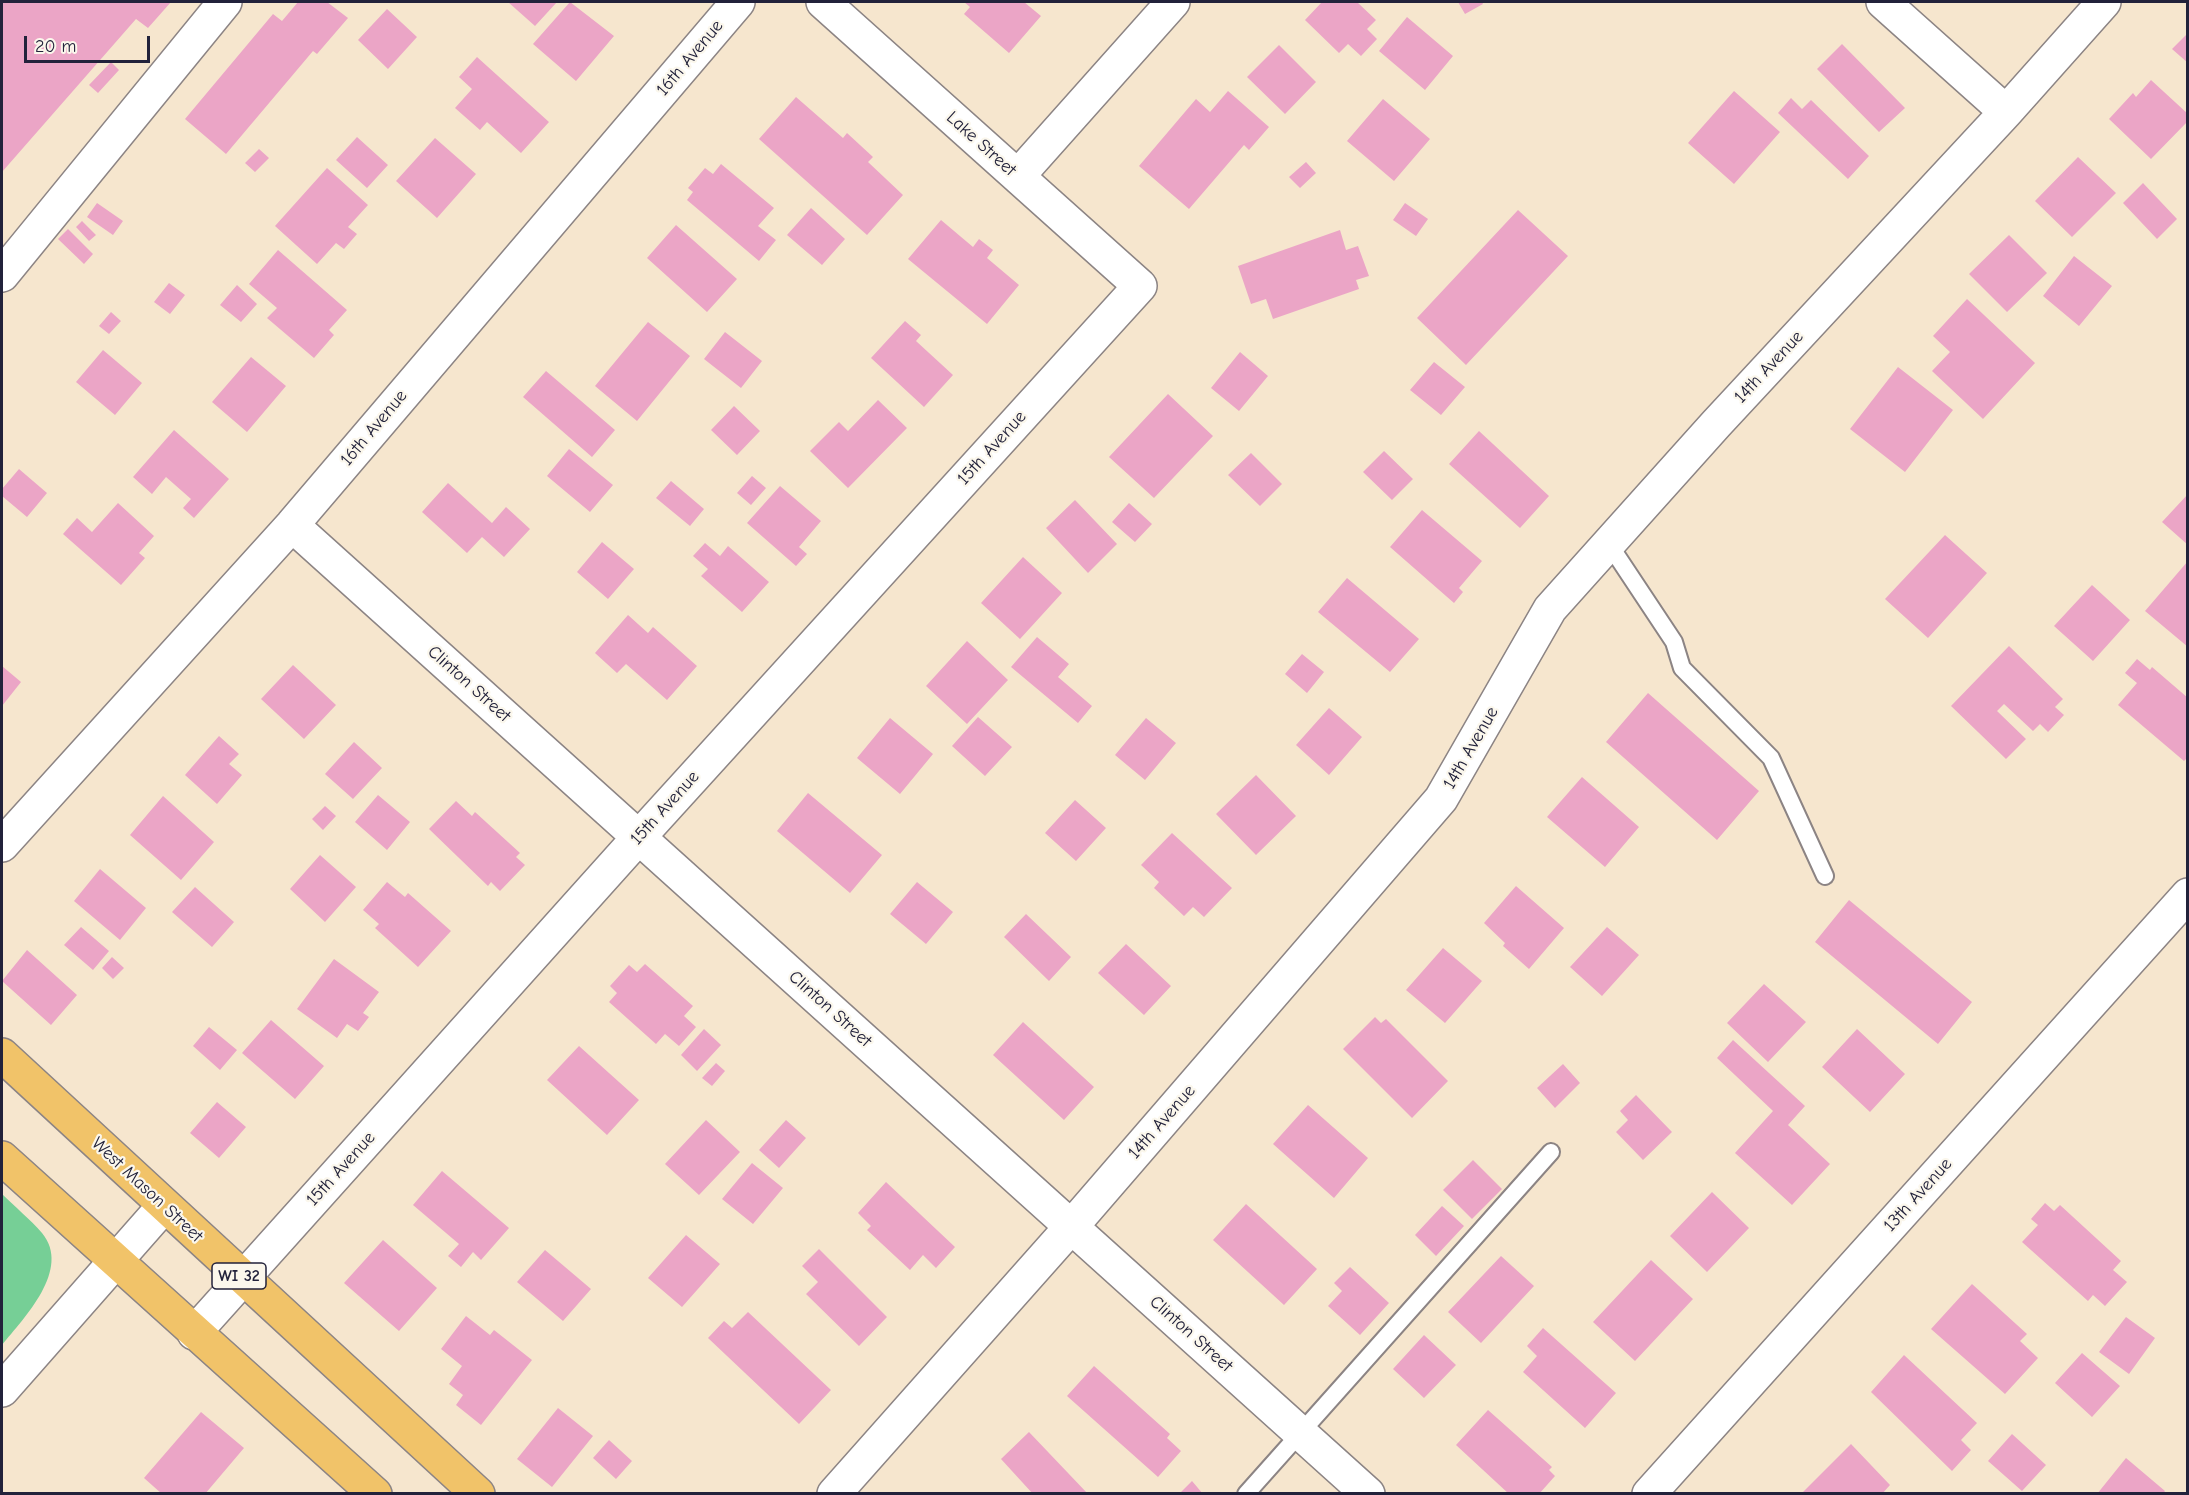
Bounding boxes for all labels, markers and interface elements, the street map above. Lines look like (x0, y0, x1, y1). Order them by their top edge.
street label: 16th Avenue (652, 16, 728, 100)
scale bar (27, 24, 153, 62)
text: 20 m (35, 36, 76, 57)
street label: Lake Street (942, 107, 1020, 181)
street label: 14th Avenue (1730, 326, 1808, 408)
street label: 16th Avenue (336, 386, 412, 470)
street label: 15th Avenue (953, 406, 1031, 490)
street label: Clinton Street (423, 641, 515, 727)
street label: 14th Avenue (1439, 703, 1503, 793)
street label: 15th Avenue (626, 766, 704, 850)
street label: Clinton Street (784, 966, 876, 1052)
street label: 14th Avenue (1124, 1080, 1200, 1164)
street label: 15th Avenue (302, 1127, 380, 1211)
street label: West Mason Street (87, 1133, 207, 1247)
street label: 13th Avenue (1879, 1154, 1957, 1236)
road number: WI 32 (212, 1263, 266, 1289)
street label: Clinton Street (1145, 1291, 1237, 1377)

